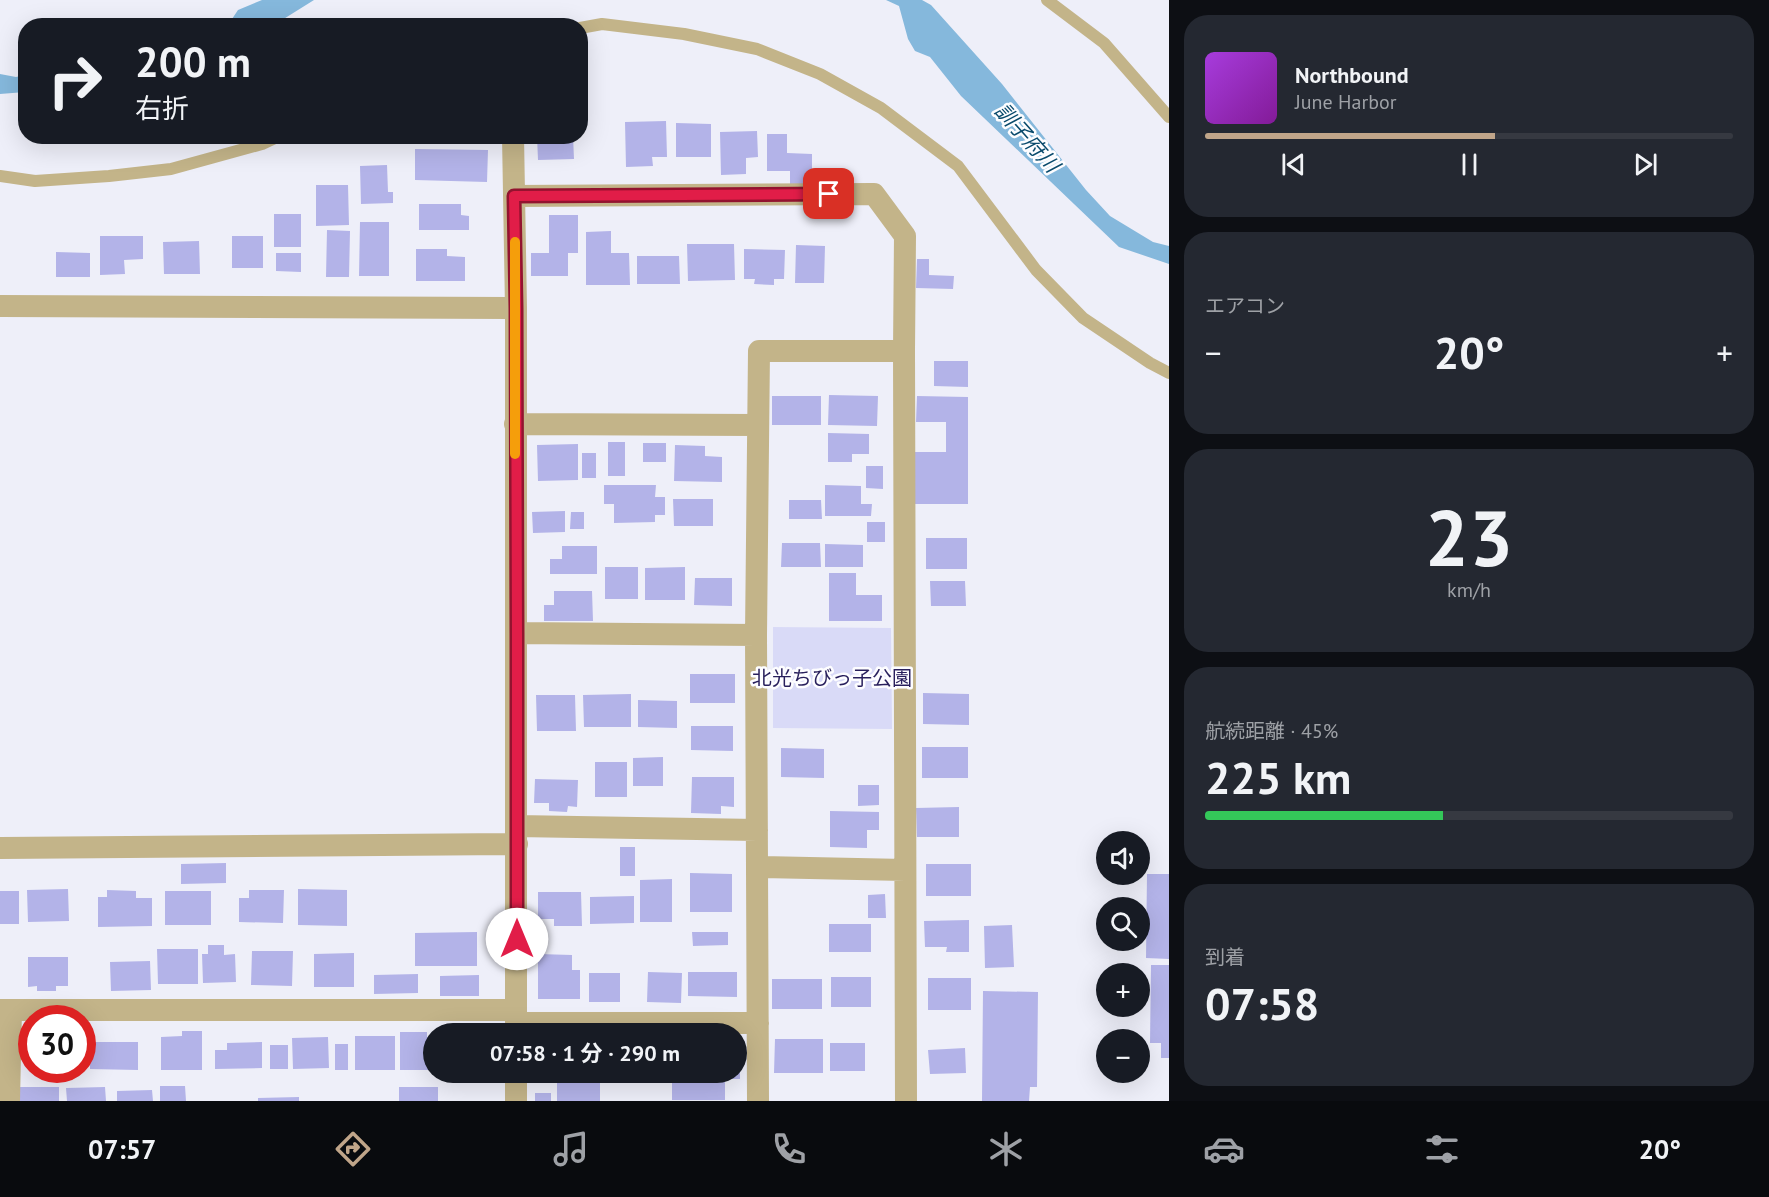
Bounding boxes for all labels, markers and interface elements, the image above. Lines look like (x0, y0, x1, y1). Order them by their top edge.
text: 200 m (135, 34, 251, 89)
icon: right (36, 42, 114, 120)
text: Northbound (1295, 61, 1409, 89)
text: June Harbor (1295, 89, 1397, 115)
text: 右折 (135, 91, 189, 125)
water label: 訓子府川 (989, 97, 1067, 179)
icon: previous (1277, 148, 1310, 181)
icon: pause (1453, 148, 1486, 181)
icon: next (1629, 148, 1662, 181)
pin (803, 168, 854, 219)
icon: arrive (812, 177, 845, 210)
text: エアコン (1205, 293, 1285, 319)
text: 20° (1434, 323, 1504, 381)
text: − (1205, 331, 1222, 374)
text: + (1716, 331, 1733, 374)
text: 23 (1425, 487, 1513, 588)
text: km/h (1447, 577, 1491, 603)
park label: 北光ちびっ子公園 (752, 665, 912, 691)
text: 航続距離 · 45% (1205, 718, 1338, 744)
text: 225 km (1205, 748, 1351, 806)
map controls (1096, 831, 1150, 1083)
button: sound (1096, 831, 1150, 885)
button: search (1096, 897, 1150, 951)
position arrow (485, 907, 549, 971)
text: 到着 (1205, 944, 1245, 970)
button: + (1096, 963, 1150, 1017)
text: 07:58 (1205, 974, 1319, 1032)
speed limit sign: 30 (18, 1005, 96, 1083)
button: − (1096, 1029, 1150, 1083)
text: 07:58 · 1 分 · 290 m (490, 1039, 680, 1067)
icon: directions (332, 1128, 374, 1170)
icon: music (550, 1128, 592, 1170)
icon: phone (768, 1128, 810, 1170)
icon: climate (985, 1128, 1027, 1170)
icon: car (1203, 1128, 1245, 1170)
icon: filters (1421, 1128, 1463, 1170)
text: 07:57 (88, 1132, 156, 1166)
text: 20° (1639, 1132, 1681, 1166)

